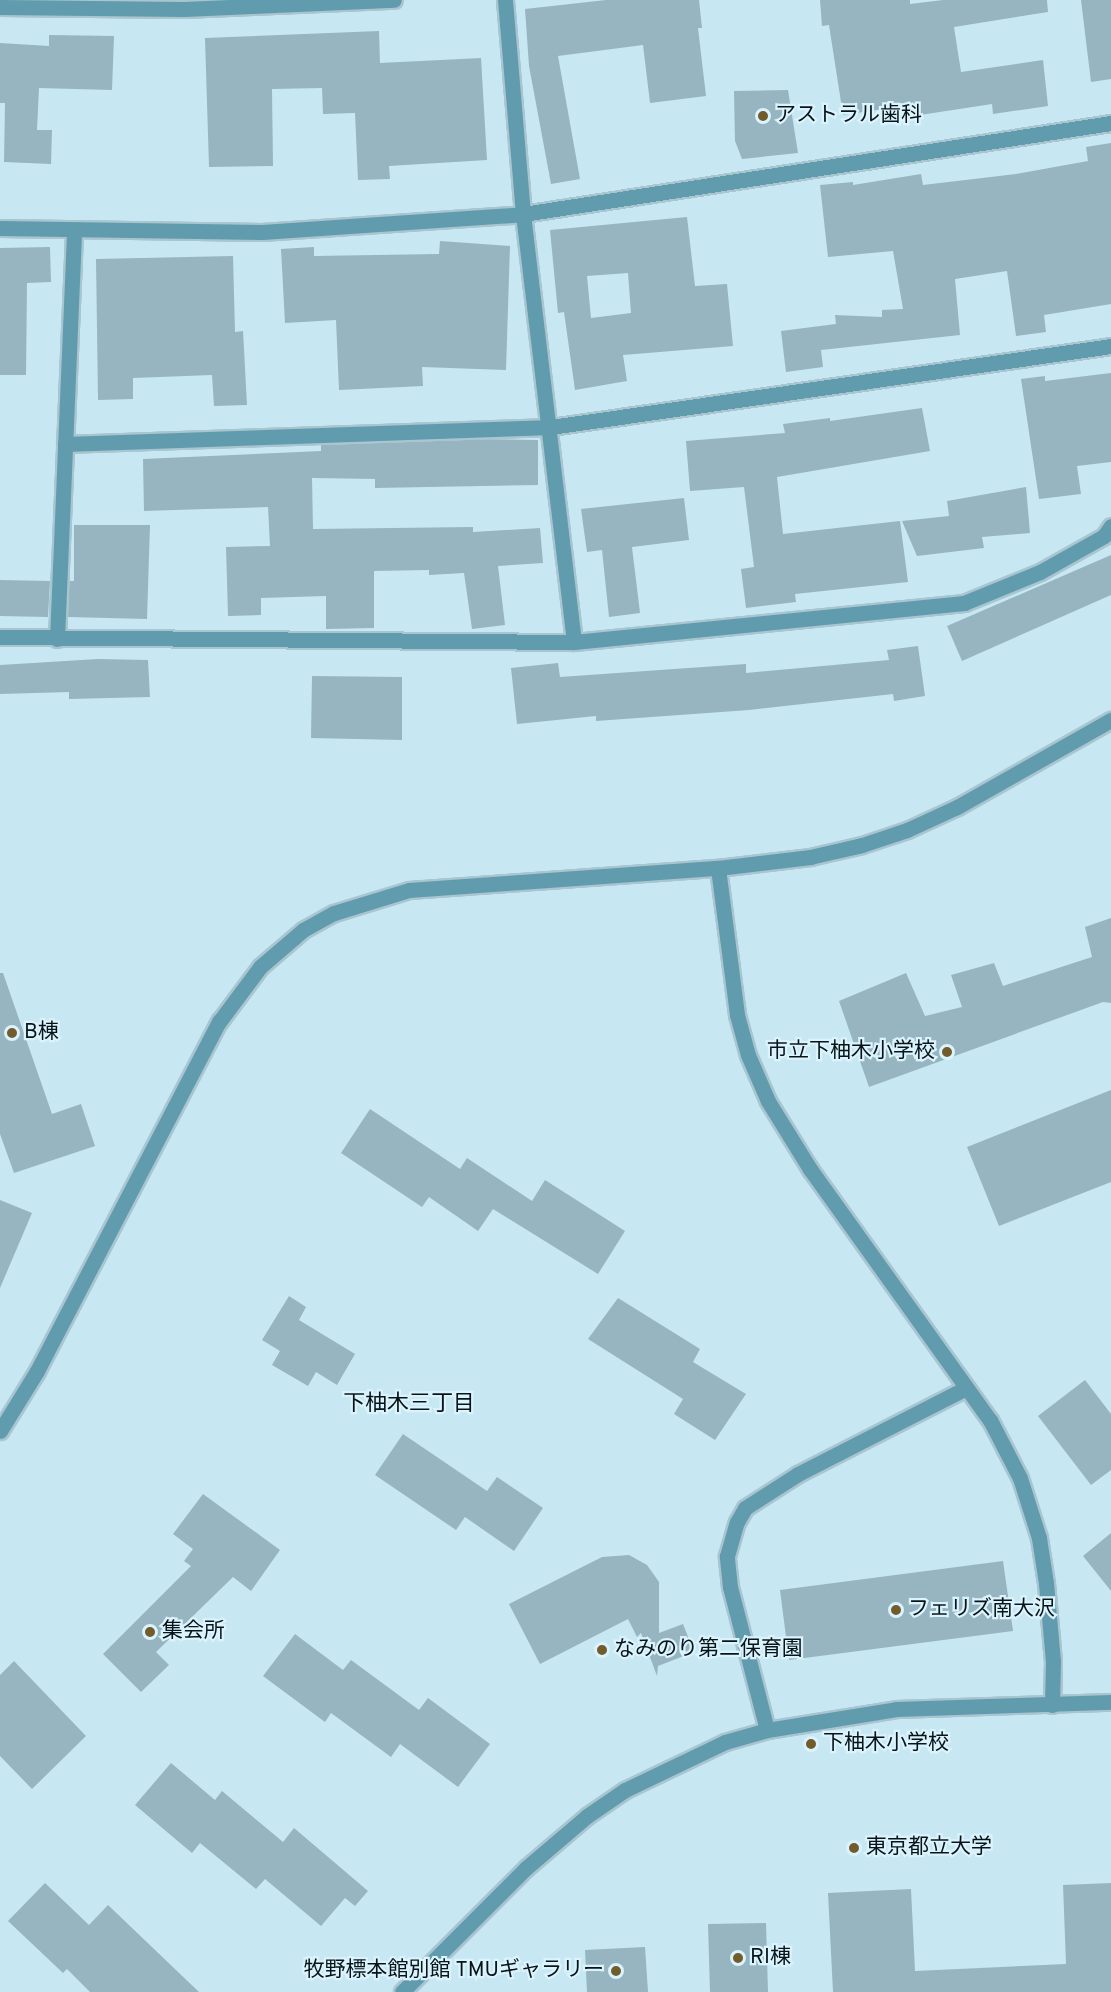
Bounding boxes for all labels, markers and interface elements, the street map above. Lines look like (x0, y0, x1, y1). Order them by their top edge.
place label: アストラル歯科 (775, 103, 922, 129)
marker: アストラル歯科 (756, 109, 770, 123)
place label: B棟 (24, 1020, 59, 1046)
marker: B棟 (5, 1026, 19, 1040)
place label: 市立下柚木小学校 (767, 1039, 935, 1065)
marker: 市立下柚木小学校 (940, 1045, 954, 1059)
district label: 下柚木三丁目 (343, 1392, 475, 1418)
place label: フェリズ南大沢 (908, 1597, 1055, 1623)
marker: フェリズ南大沢 (889, 1603, 903, 1617)
place label: 集会所 (162, 1619, 225, 1645)
marker: 集会所 (143, 1625, 157, 1639)
place label: なみのり第二保育園 (614, 1637, 803, 1663)
marker: なみのり第二保育園 (595, 1643, 609, 1657)
place label: 下柚木小学校 (823, 1731, 949, 1757)
marker: 下柚木小学校 (804, 1737, 818, 1751)
place label: 東京都立大学 (866, 1835, 992, 1861)
marker: 東京都立大学 (847, 1841, 861, 1855)
place label: RI棟 (750, 1945, 791, 1971)
marker: RI棟 (731, 1951, 745, 1965)
place label: 牧野標本館別館 TMUギャラリー (304, 1958, 604, 1984)
marker: 牧野標本館別館 TMUギャラリー (609, 1964, 623, 1978)

